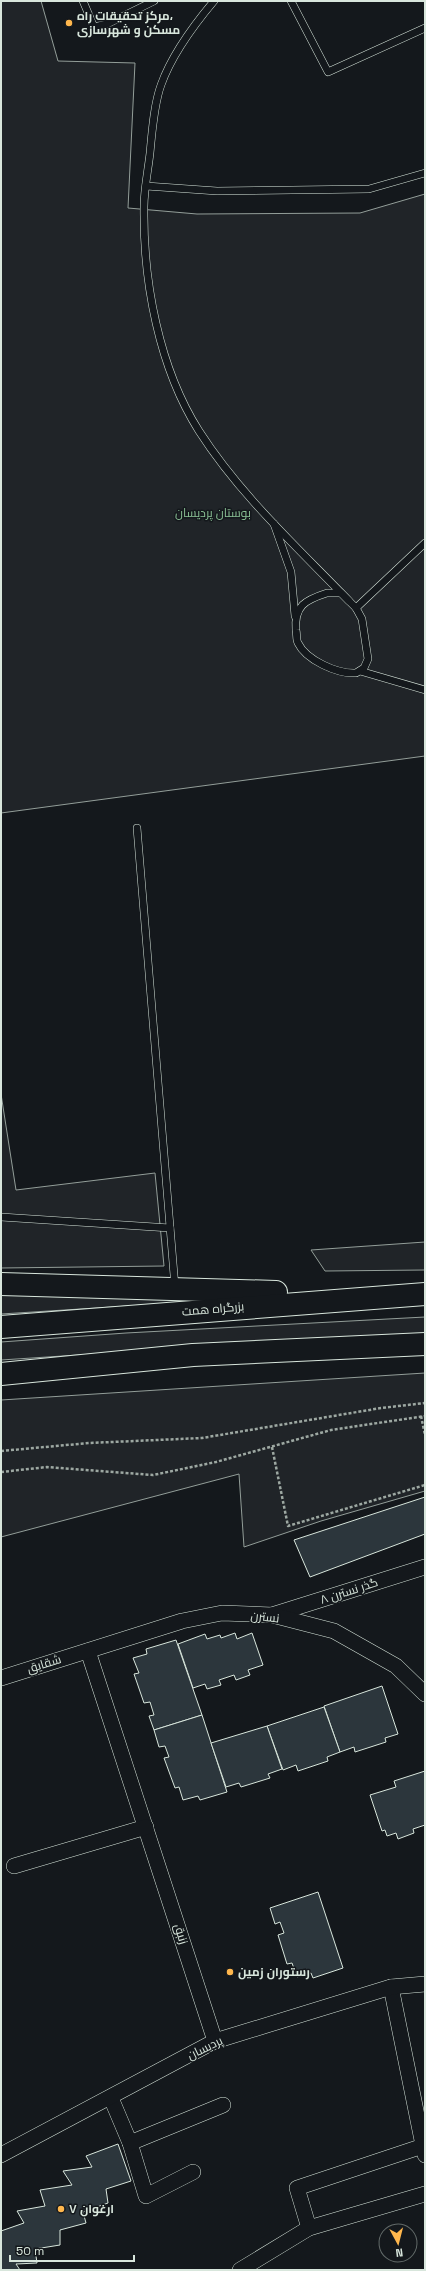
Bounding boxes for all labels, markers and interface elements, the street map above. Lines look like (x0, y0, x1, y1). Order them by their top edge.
place label: مرکز تحقیقات راه، مسکن و شهرسازی (77, 8, 180, 38)
marker: مرکز تحقیقات راه، مسکن و شهرسازی (64, 18, 74, 28)
park label: بوستان پردیسان (175, 505, 251, 522)
street label: بزرگراه همت (181, 1298, 245, 1320)
street label: گذر نسترن ۸ (318, 1574, 380, 1608)
street label: نسترن (250, 1608, 280, 1626)
street label: شقایق (25, 1651, 63, 1677)
street label: زنبق (170, 1922, 192, 1946)
place label: رستوران زمین (238, 1964, 310, 1980)
marker: رستوران زمین (225, 1967, 235, 1977)
street label: پردیسان (185, 2032, 227, 2064)
place label: ارغوان ۷ (69, 2201, 114, 2217)
marker: ارغوان ۷ (56, 2204, 66, 2214)
north arrow (378, 2223, 418, 2263)
scale bar (10, 2237, 134, 2263)
text: 50 m (16, 2243, 44, 2259)
text: N (395, 2246, 404, 2260)

